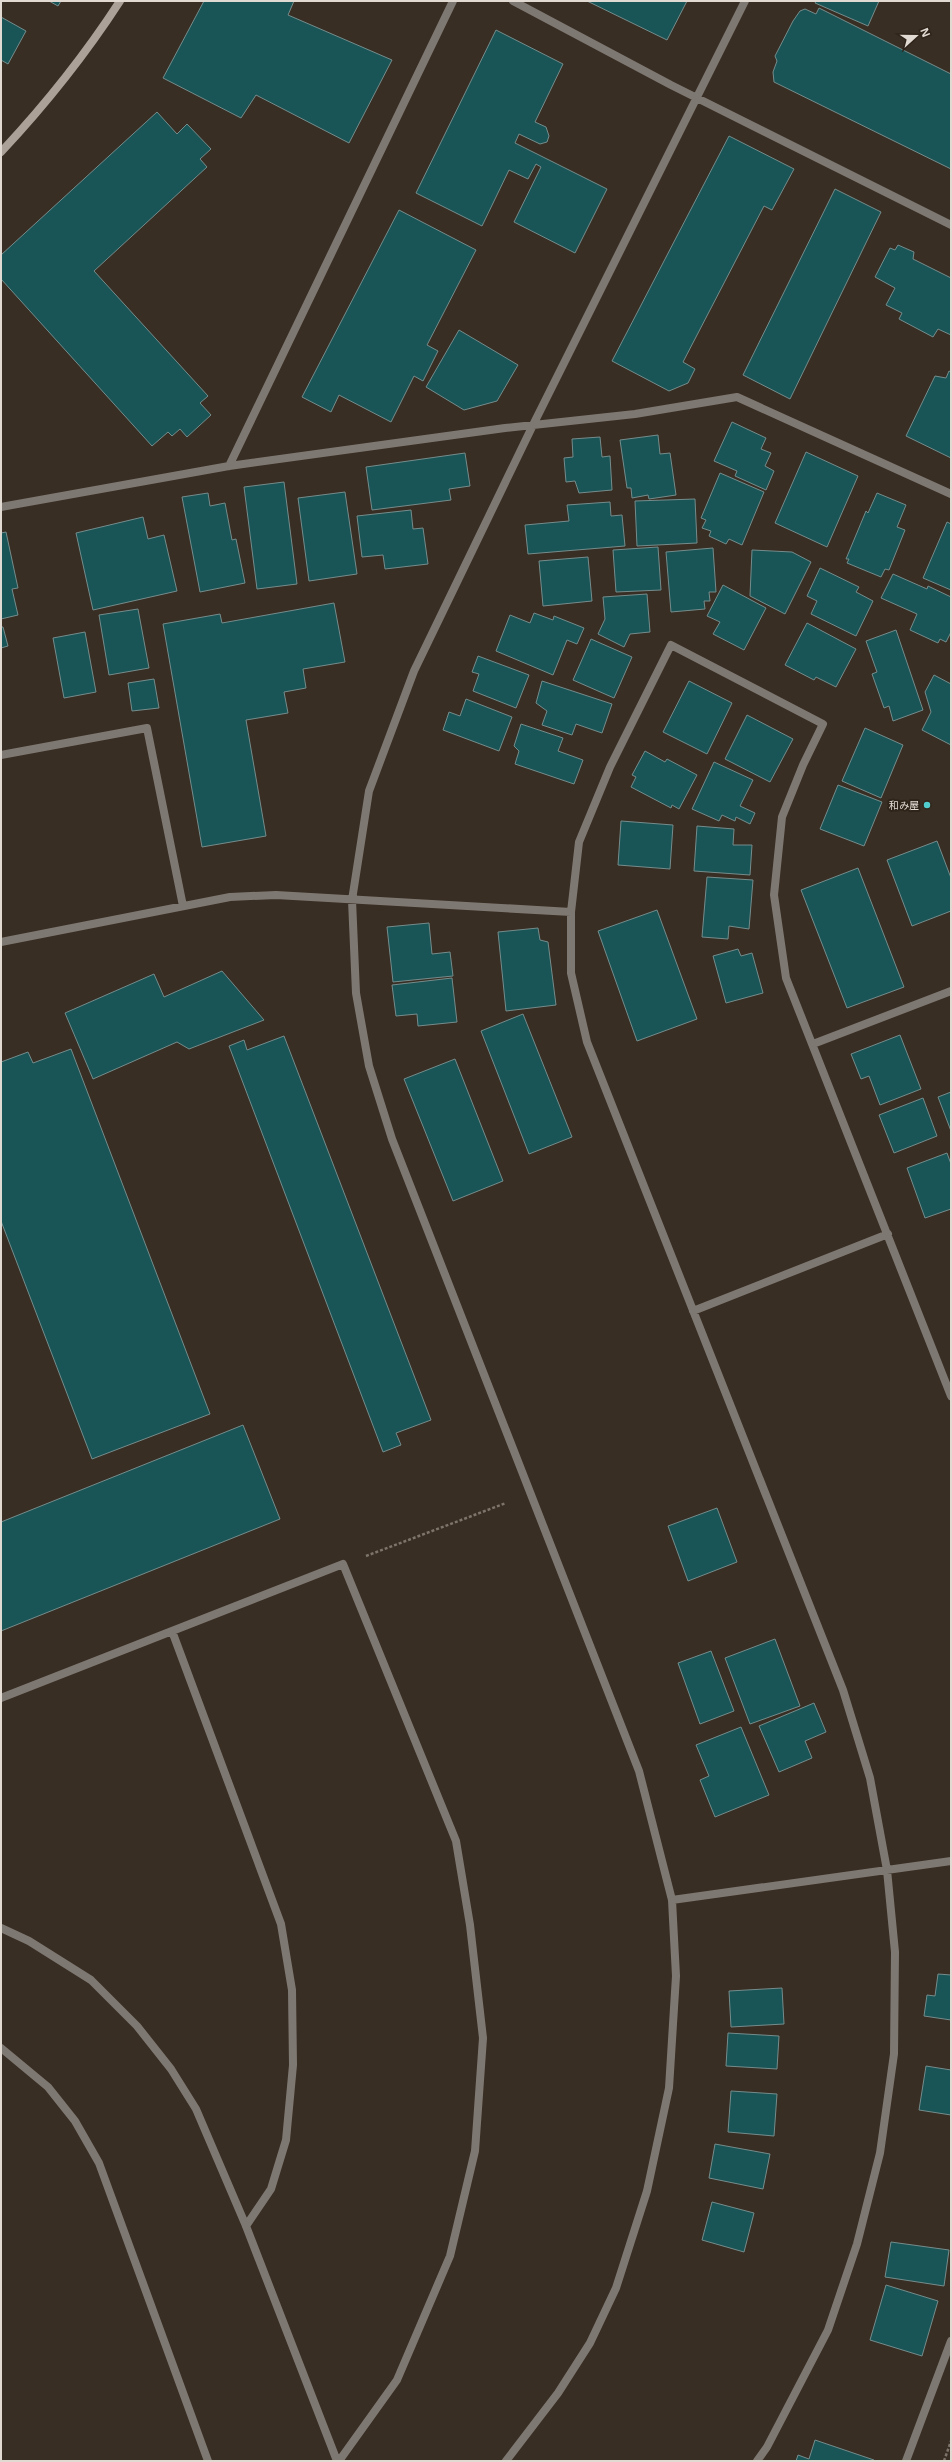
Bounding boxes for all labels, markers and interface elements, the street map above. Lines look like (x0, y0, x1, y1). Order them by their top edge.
north arrow (896, 16, 936, 56)
text: N (917, 25, 934, 39)
place label: 和み屋 (889, 798, 919, 812)
marker: 和み屋 (922, 800, 932, 810)

